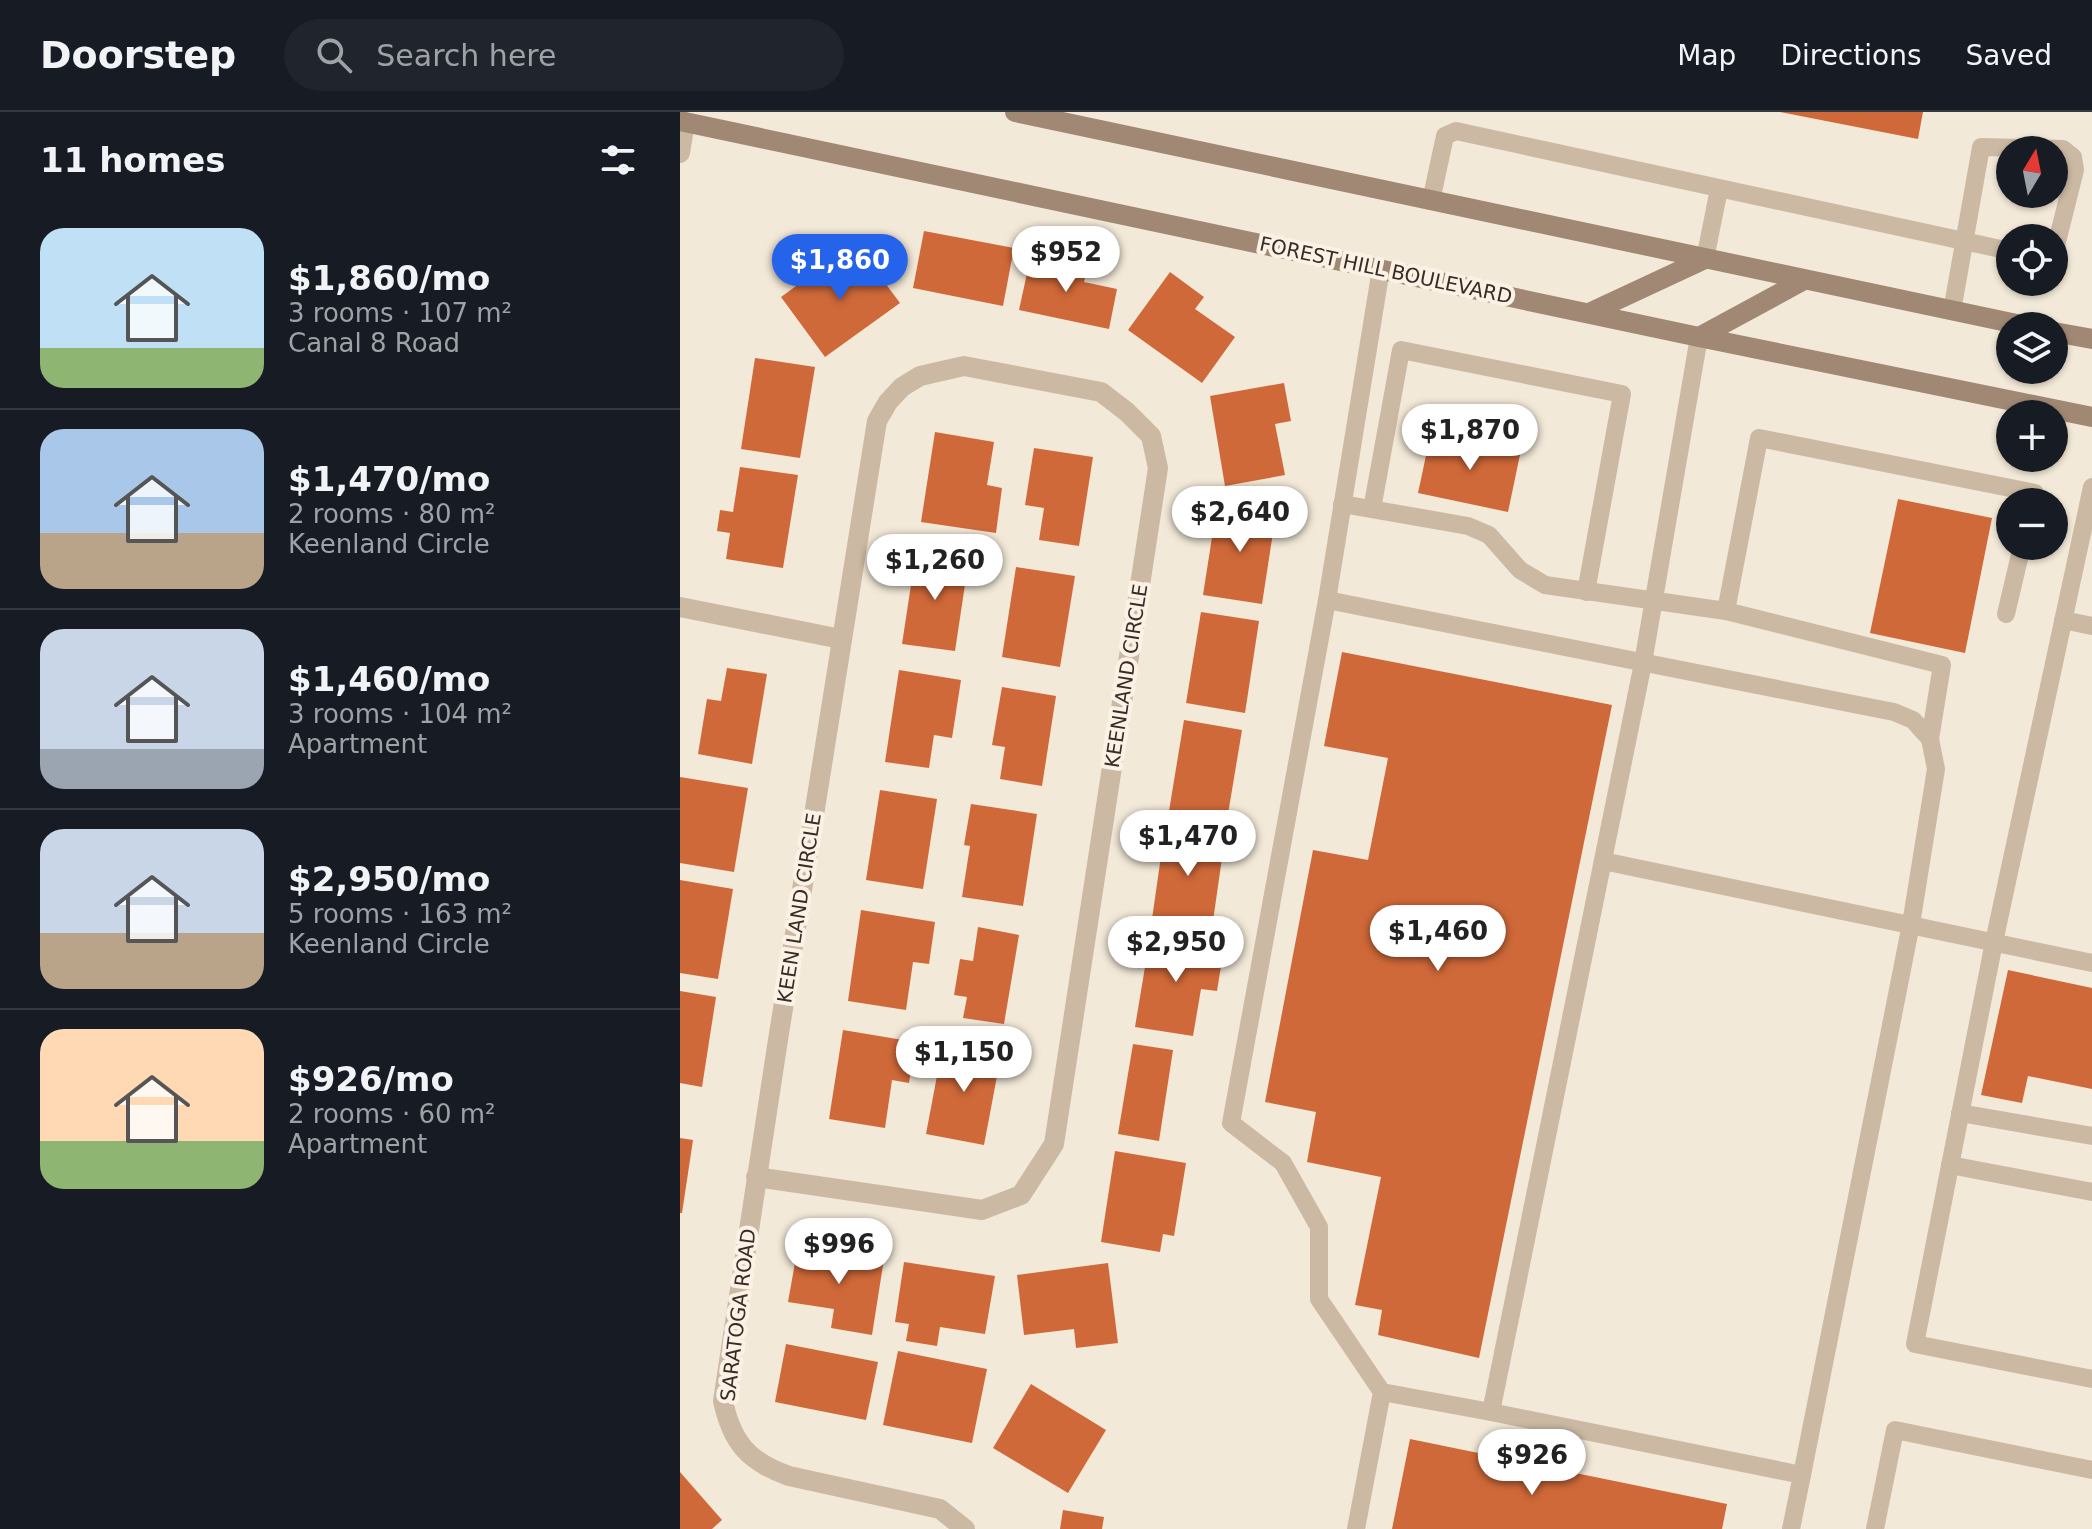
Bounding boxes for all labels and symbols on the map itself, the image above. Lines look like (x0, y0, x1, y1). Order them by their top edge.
north arrow (1996, 136, 2068, 208)
pin: $952 (1019, 226, 1113, 294)
street label: FOREST HILL BOULEVARD (1258, 231, 1514, 309)
pin: $1,860 (775, 234, 905, 302)
pin: $1,870 (1405, 404, 1535, 472)
pin: $2,640 (1175, 486, 1305, 554)
pin: $1,260 (870, 534, 1000, 602)
street label: KEENLAND CIRCLE (1100, 582, 1152, 770)
pin: $1,470 (1123, 810, 1253, 878)
street label: KEEN LAND CIRCLE (772, 811, 826, 1005)
pin: $1,460 (1373, 905, 1503, 973)
pin: $2,950 (1111, 916, 1241, 984)
pin: $1,150 (899, 1026, 1029, 1094)
pin: $996 (792, 1218, 886, 1286)
street label: SARATOGA ROAD (715, 1227, 761, 1403)
pin: $926 (1485, 1429, 1579, 1497)

